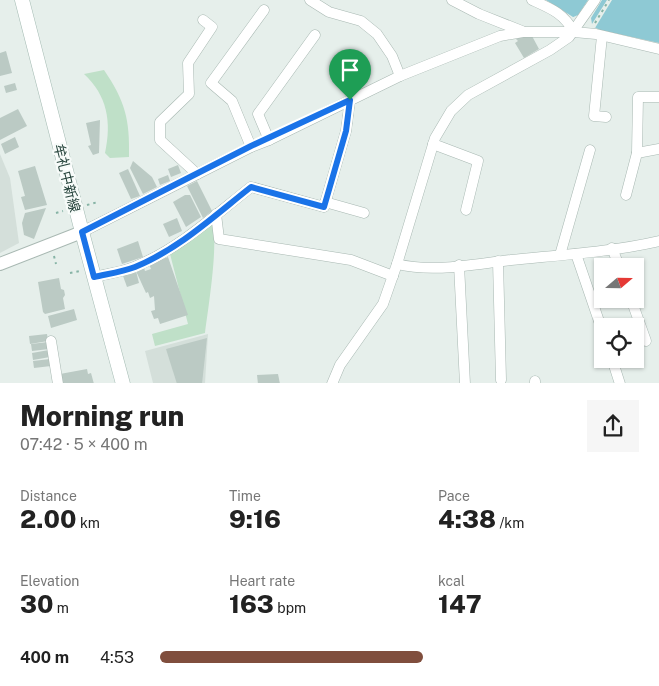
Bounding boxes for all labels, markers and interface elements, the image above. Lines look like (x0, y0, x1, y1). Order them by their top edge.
pin (329, 49, 371, 100)
icon: arrive (336, 56, 364, 84)
street label: 牟礼中新線 (51, 142, 83, 214)
north arrow (594, 258, 644, 308)
map controls (594, 258, 644, 368)
button: locate (594, 318, 644, 368)
text: Morning run (20, 399, 184, 432)
button: share (587, 400, 639, 452)
text: 07:42 · 5 × 400 m (20, 435, 147, 454)
text: Distance (20, 488, 77, 504)
text: Time (229, 488, 261, 504)
text: Pace (438, 488, 470, 504)
text: 2.00 (20, 504, 77, 534)
text: 9:16 (229, 504, 281, 534)
text: 4:38 (438, 504, 496, 534)
text: km (77, 515, 100, 531)
text: /km (496, 515, 524, 531)
text: Elevation (20, 573, 79, 589)
text: Heart rate (229, 573, 295, 589)
text: kcal (438, 573, 465, 589)
text: 30 (20, 589, 53, 619)
text: 163 (229, 589, 274, 619)
text: 147 (438, 589, 482, 619)
text: m (53, 600, 69, 616)
text: bpm (274, 600, 306, 616)
text: 400 m (20, 648, 69, 667)
text: 4:53 (100, 648, 134, 667)

